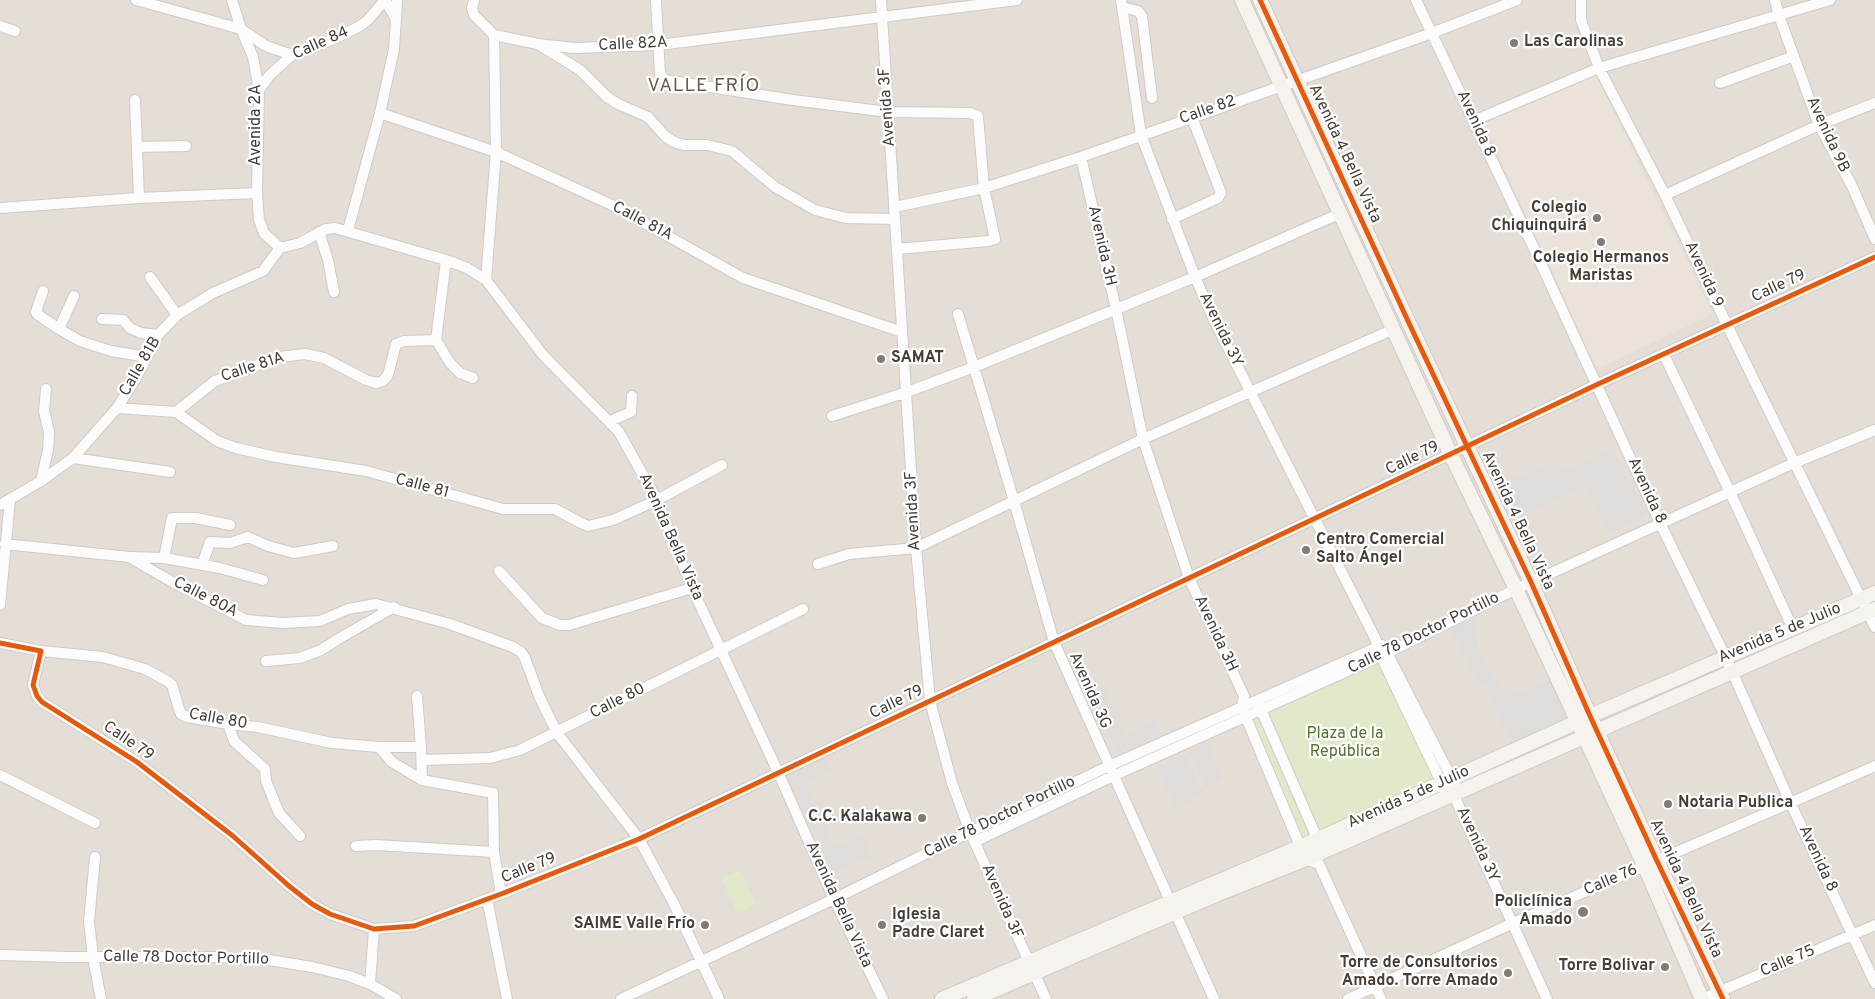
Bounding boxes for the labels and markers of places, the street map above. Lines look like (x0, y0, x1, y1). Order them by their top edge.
place label: Las Carolinas (1524, 33, 1624, 53)
marker: Las Carolinas (1508, 37, 1520, 49)
place label: Colegio Chiquinquirá (1491, 199, 1587, 237)
marker: Colegio Chiquinquirá (1591, 212, 1603, 224)
marker: Colegio Hermanos Maristas (1595, 236, 1607, 248)
place label: Colegio Hermanos Maristas (1533, 249, 1669, 287)
place label: SAMAT (891, 349, 944, 369)
marker: SAMAT (875, 353, 887, 365)
place label: Centro Comercial Salto Ángel (1316, 531, 1444, 569)
marker: Centro Comercial Salto Ángel (1300, 544, 1312, 556)
place label: Notaria Publica (1678, 794, 1793, 814)
marker: Notaria Publica (1662, 798, 1674, 810)
place label: C.C. Kalakawa (808, 808, 912, 828)
marker: C.C. Kalakawa (916, 812, 928, 824)
place label: Policlínica Amado (1494, 893, 1572, 931)
marker: Policlínica Amado (1576, 905, 1590, 919)
place label: Iglesia Padre Claret (892, 906, 984, 944)
place label: SAIME Valle Frío (574, 915, 695, 935)
marker: SAIME Valle Frío (699, 919, 711, 931)
marker: Iglesia Padre Claret (876, 919, 888, 931)
place label: Torre de Consultorios Amado. Torre Amado (1340, 954, 1498, 992)
place label: Torre Bolivar (1559, 957, 1655, 977)
marker: Torre Bolivar (1659, 961, 1671, 973)
marker: Torre de Consultorios Amado. Torre Amado (1502, 967, 1514, 979)

